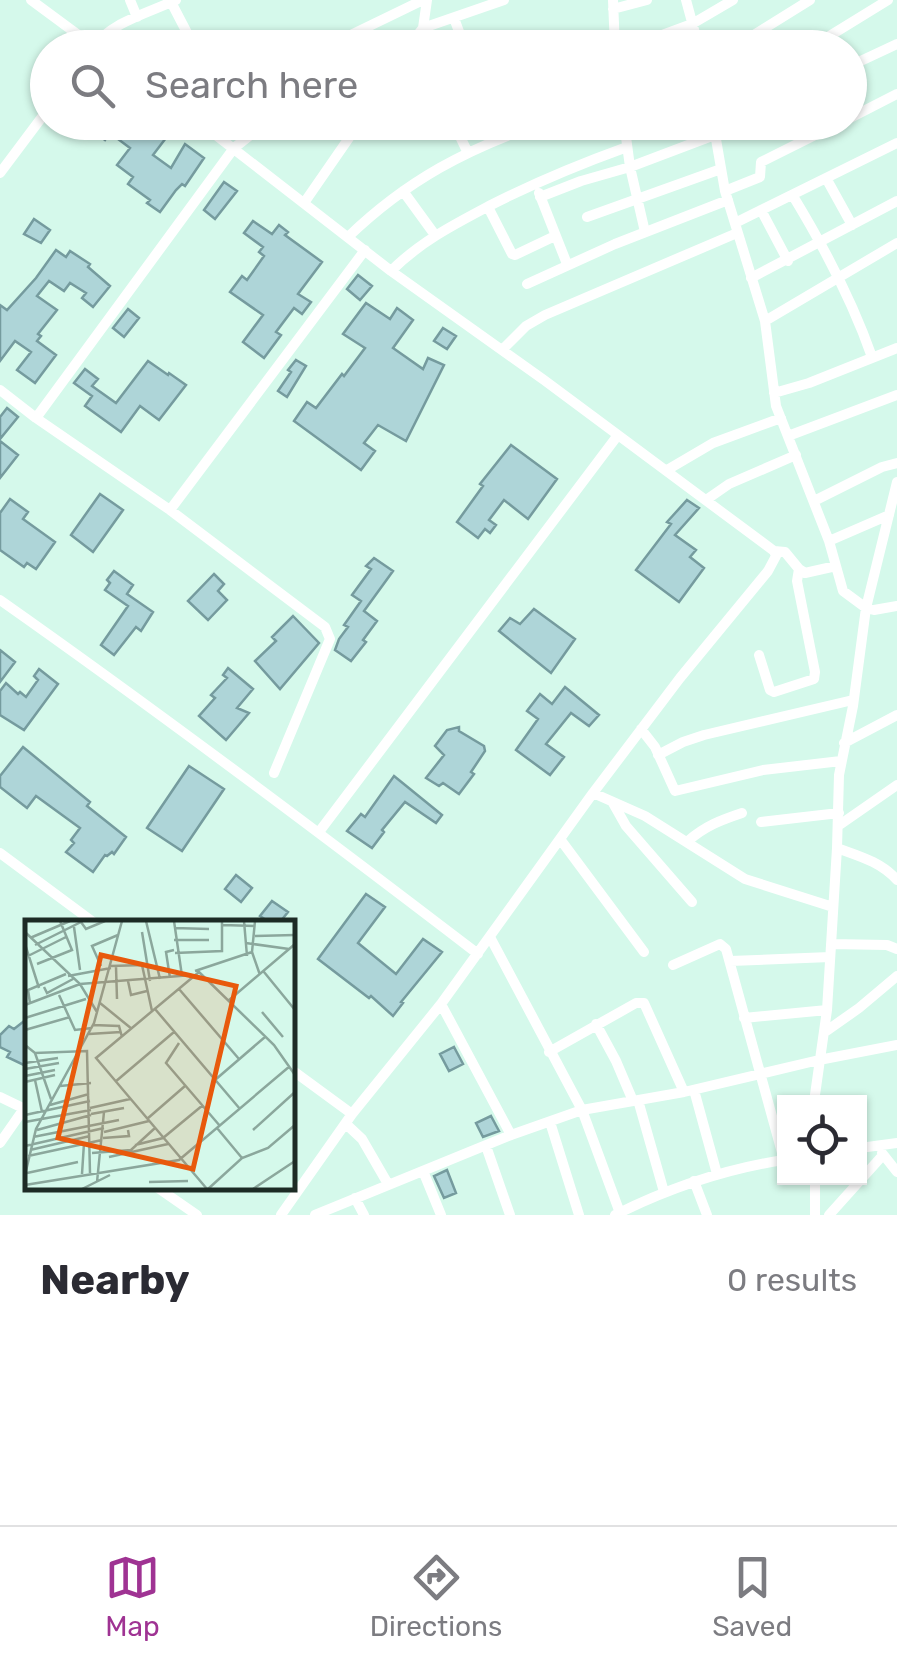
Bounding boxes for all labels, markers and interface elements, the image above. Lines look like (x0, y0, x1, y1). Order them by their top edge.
search box (30, 30, 867, 140)
icon: search (65, 58, 120, 113)
text: Search here (145, 62, 358, 108)
inset map (25, 920, 295, 1190)
map controls (777, 1095, 867, 1185)
button: locate (777, 1095, 867, 1185)
text: Nearby (40, 1255, 190, 1305)
text: 0 results (727, 1261, 857, 1299)
tab: Map (105, 1550, 160, 1643)
tab: Directions (370, 1550, 502, 1643)
tab: Saved (712, 1550, 792, 1643)

